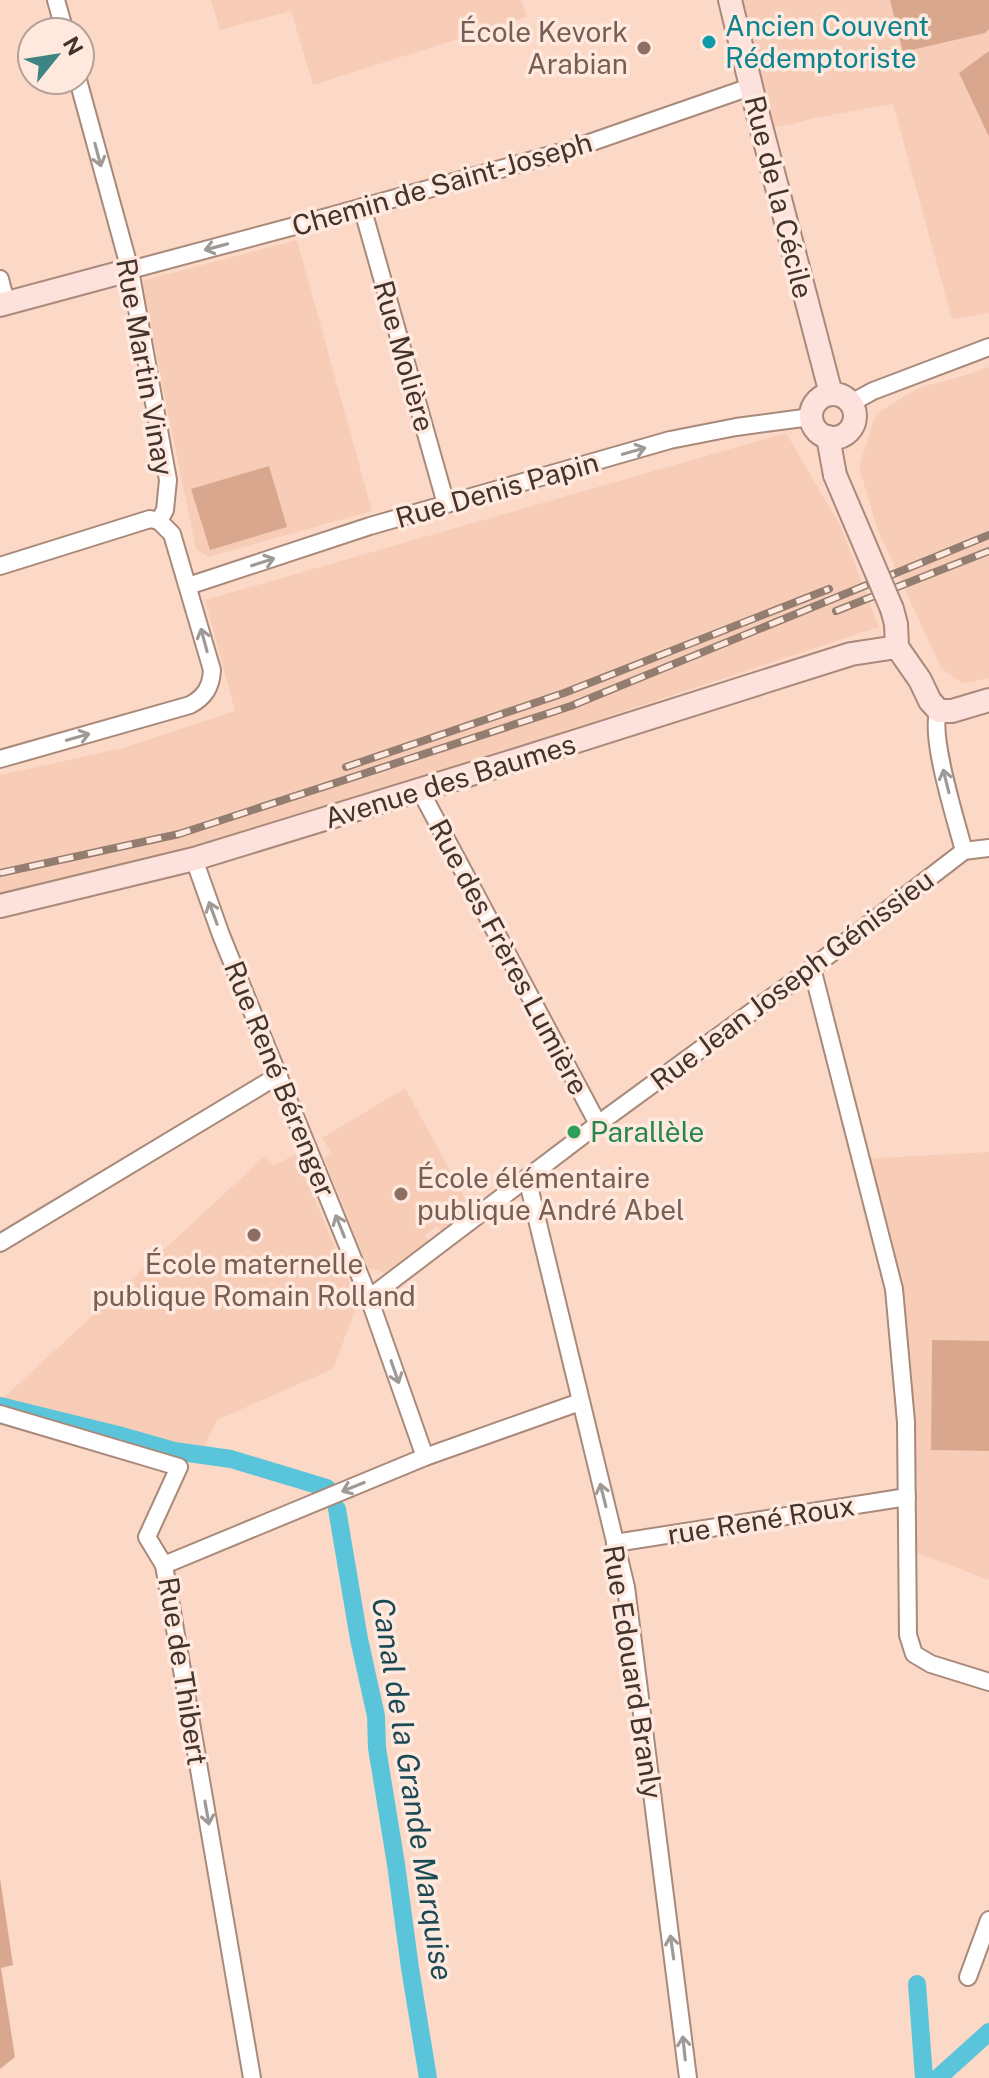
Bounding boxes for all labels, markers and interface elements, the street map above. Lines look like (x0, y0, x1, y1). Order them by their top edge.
place label: Ancien Couvent Rédemptoriste (725, 9, 929, 74)
place label: École Kevork Arabian (459, 15, 628, 80)
north arrow (16, 16, 96, 96)
text: N (58, 32, 89, 60)
marker: Ancien Couvent Rédemptoriste (700, 33, 718, 51)
marker: École Kevork Arabian (635, 39, 653, 57)
street label: Rue de la Cécile (738, 92, 821, 302)
street label: Chemin de Saint-Joseph (288, 125, 596, 242)
one-way arrow (92, 142, 107, 168)
one-way arrow (203, 241, 229, 256)
street label: Rue Martin Vinay (110, 255, 181, 478)
street label: Rue Molière (367, 277, 442, 435)
one-way arrow (620, 443, 646, 458)
street label: Rue Denis Papin (392, 445, 602, 534)
one-way arrow (250, 553, 275, 568)
one-way arrow (195, 627, 210, 653)
street label: Avenue des Baumes (320, 727, 579, 834)
one-way arrow (64, 729, 90, 744)
one-way arrow (938, 769, 953, 795)
street label: Rue des Frères Lumière (423, 813, 596, 1100)
street label: Rue Jean Joseph Génissieu (644, 862, 940, 1097)
one-way arrow (205, 901, 219, 926)
street label: Rue René Bérenger (218, 956, 343, 1202)
place label: Parallèle (590, 1115, 704, 1148)
marker: Parallèle (565, 1123, 583, 1141)
place label: École élémentaire publique André Abel (417, 1161, 685, 1226)
marker: École élémentaire publique André Abel (392, 1185, 410, 1203)
one-way arrow (332, 1214, 346, 1239)
marker: École maternelle publique Romain Rolland (245, 1226, 263, 1244)
place label: École maternelle publique Romain Rolland (92, 1247, 416, 1312)
one-way arrow (389, 1359, 403, 1383)
one-way arrow (341, 1481, 366, 1495)
one-way arrow (594, 1483, 609, 1509)
street label: rue René Roux (665, 1488, 857, 1551)
street label: Rue Edouard Branly (597, 1542, 670, 1801)
street label: Rue de Thibert (152, 1574, 215, 1767)
water label: Canal de la Grande Marquise (365, 1595, 461, 1983)
one-way arrow (200, 1800, 215, 1825)
one-way arrow (664, 1934, 679, 1961)
one-way arrow (677, 2035, 692, 2062)

